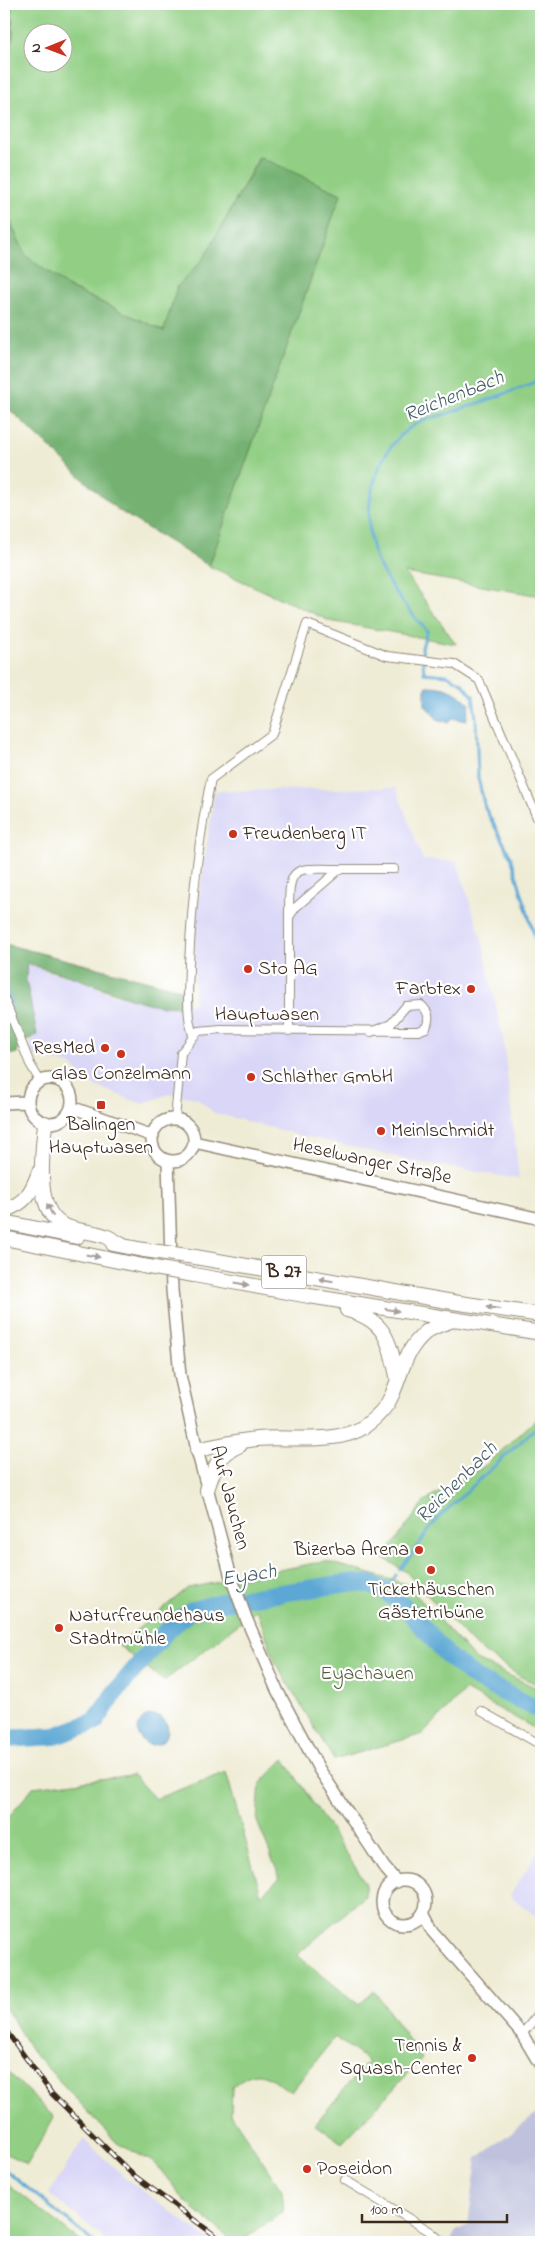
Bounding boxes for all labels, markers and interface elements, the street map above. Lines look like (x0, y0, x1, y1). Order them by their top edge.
north arrow (22, 22, 72, 72)
text: N (26, 43, 47, 53)
water label: Reichenbach (399, 363, 510, 431)
place label: Freudenberg IT (242, 820, 367, 850)
marker: Freudenberg IT (227, 828, 239, 840)
place label: Sto AG (258, 955, 318, 984)
marker: Sto AG (242, 963, 254, 975)
place label: Farbtex (395, 975, 461, 1004)
marker: Farbtex (465, 983, 477, 995)
street label: Hauptwasen (215, 1001, 319, 1030)
place label: ResMed (32, 1034, 95, 1063)
marker: ResMed (99, 1042, 111, 1054)
marker: Glas Conzelmann (115, 1048, 127, 1060)
place label: Glas Conzelmann (51, 1060, 191, 1089)
place label: Schlather GmbH (261, 1063, 393, 1092)
marker: Schlather GmbH (245, 1071, 257, 1083)
marker: Balingen Hauptwasen (95, 1099, 107, 1111)
place label: Balingen Hauptwasen (49, 1111, 153, 1163)
place label: Meinlschmidt (391, 1117, 495, 1146)
marker: Meinlschmidt (375, 1125, 387, 1137)
street label: Heselwanger Straße (290, 1131, 454, 1194)
one-way arrow (46, 1203, 54, 1217)
one-way arrow (85, 1253, 101, 1261)
road number: B 27 (262, 1256, 306, 1288)
one-way arrow (317, 1275, 333, 1283)
one-way arrow (235, 1280, 251, 1288)
one-way arrow (485, 1304, 501, 1312)
one-way arrow (384, 1306, 400, 1314)
water label: Reichenbach (409, 1434, 506, 1531)
street label: Auf Jauchen (201, 1443, 257, 1554)
place label: Bizerba Arena (293, 1536, 409, 1565)
marker: Bizerba Arena (413, 1544, 425, 1556)
water label: Eyach (219, 1557, 280, 1595)
marker: Tickethäuschen Gästetribüne (425, 1564, 437, 1576)
place label: Tickethäuschen Gästetribüne (368, 1576, 495, 1628)
place label: Naturfreundehaus Stadtmühle (69, 1602, 225, 1654)
marker: Naturfreundehaus Stadtmühle (53, 1622, 65, 1634)
park label: Eyachauen (320, 1660, 414, 1689)
place label: Tennis & Squash-Center (340, 2032, 463, 2084)
marker: Tennis & Squash-Center (466, 2052, 478, 2064)
place label: Poseidon (317, 2155, 392, 2184)
marker: Poseidon (301, 2163, 313, 2175)
scale bar (362, 2191, 508, 2223)
text: 100 m (370, 2199, 403, 2221)

